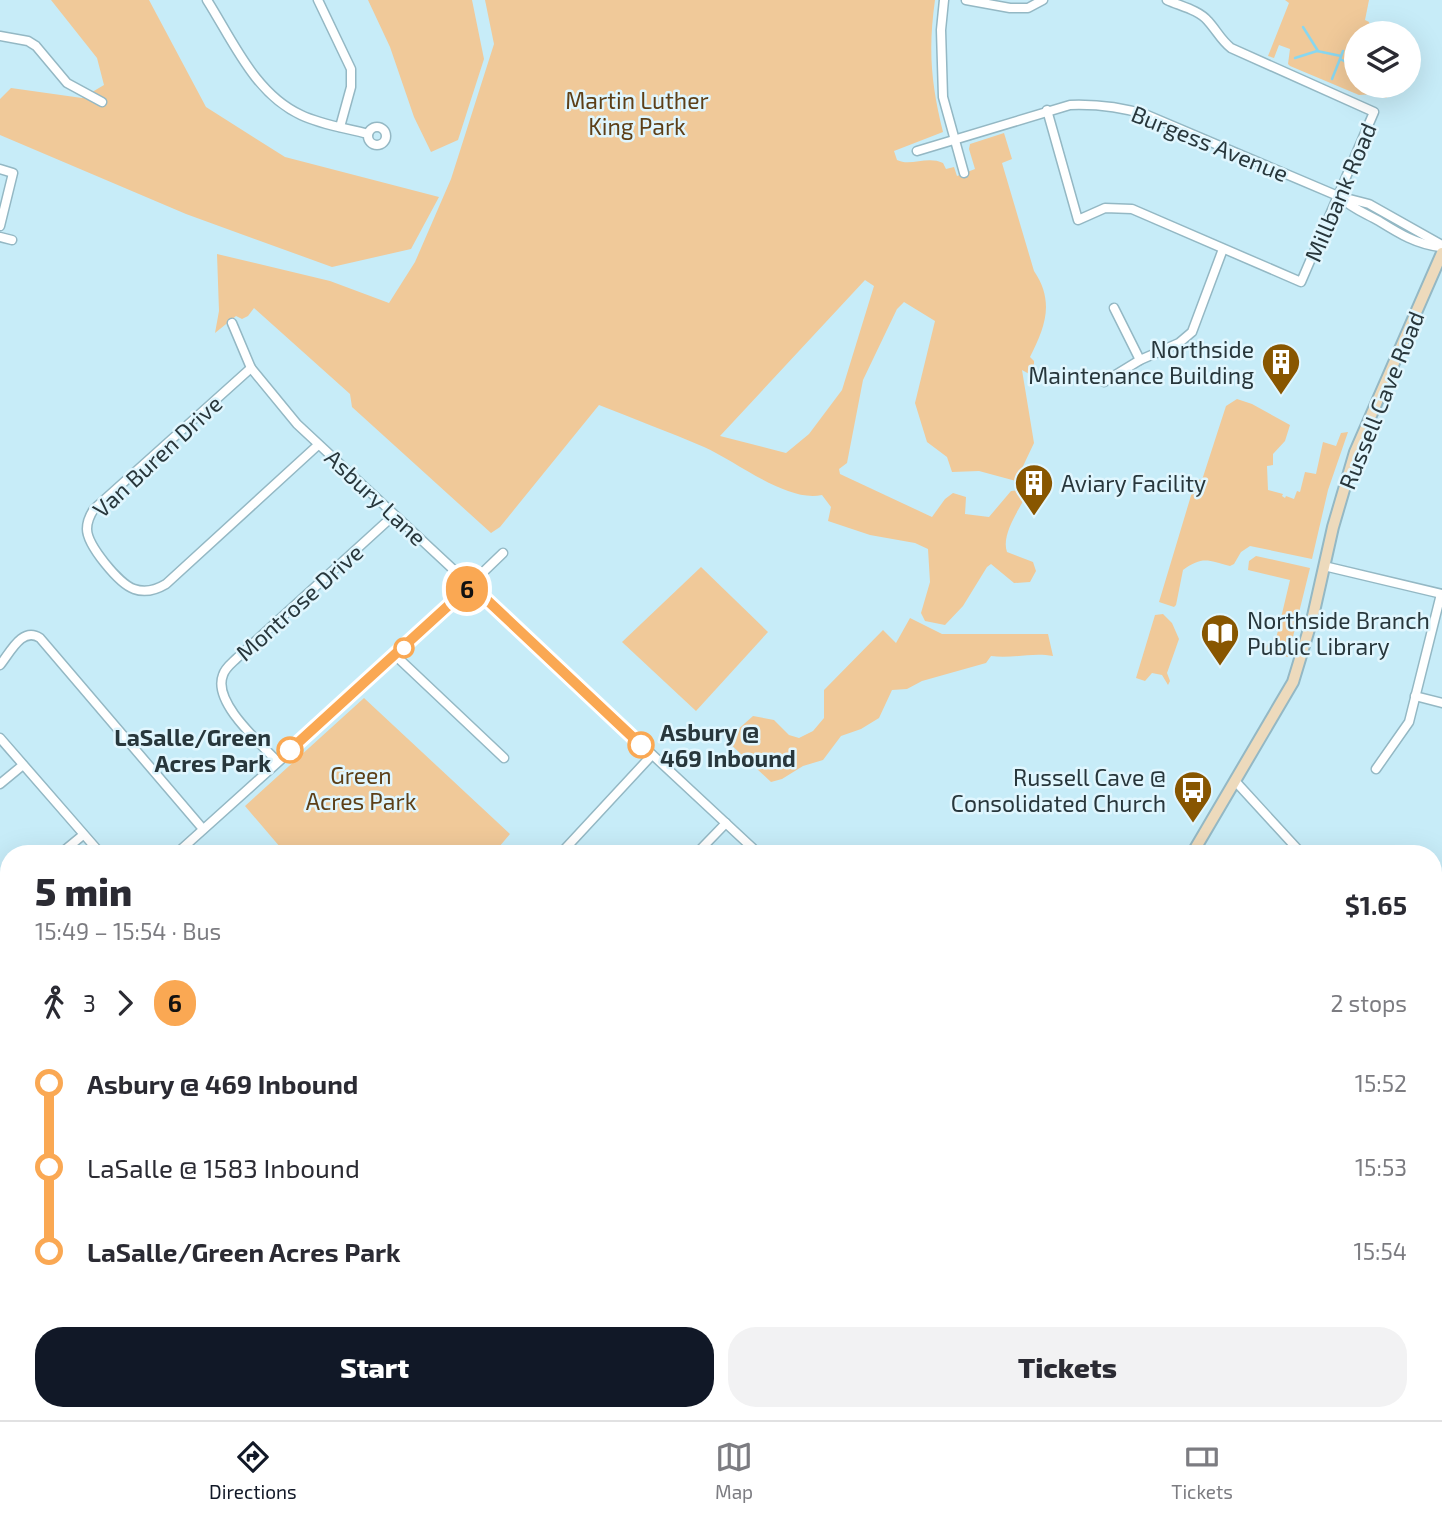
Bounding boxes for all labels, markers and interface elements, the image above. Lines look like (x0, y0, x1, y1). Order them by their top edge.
map controls (1344, 21, 1421, 98)
button: layers (1344, 21, 1421, 98)
park label: Martin Luther King Park (565, 86, 709, 140)
street label: Burgess Avenue (1128, 99, 1292, 187)
street label: Millbank Road (1298, 118, 1382, 266)
street label: Russell Cave Road (1333, 307, 1429, 493)
place label: Northside Maintenance Building (1028, 335, 1254, 389)
building icon: Northside Maintenance Building (1260, 341, 1302, 396)
street label: Van Buren Drive (87, 389, 227, 523)
street label: Asbury Lane (320, 443, 432, 551)
building icon: Aviary Facility (1013, 462, 1055, 517)
place label: Aviary Facility (1061, 469, 1206, 497)
street label: Montrose Drive (230, 538, 368, 666)
line badge: 6 (444, 566, 490, 612)
text: 6 (460, 574, 474, 603)
place label: Northside Branch Public Library (1247, 606, 1430, 660)
library icon: Northside Branch Public Library (1199, 612, 1241, 667)
unlabelled marker (394, 638, 414, 658)
place label: Asbury @ 469 Inbound (660, 718, 796, 772)
place label: LaSalle/Green Acres Park (114, 723, 271, 777)
marker: Asbury @ 469 Inbound (628, 732, 654, 758)
marker: LaSalle/Green Acres Park (277, 737, 303, 763)
park label: Green Acres Park (306, 761, 417, 815)
place label: Russell Cave @ Consolidated Church (951, 763, 1166, 817)
bus stop icon: Russell Cave @ Consolidated Church (1172, 769, 1214, 824)
text: 5 min (35, 868, 132, 914)
text: $1.65 (1345, 889, 1407, 920)
text: 15:49 – 15:54 · Bus (35, 917, 221, 945)
icon: walk (35, 984, 73, 1022)
icon: forward (106, 984, 144, 1022)
text: 6 (168, 988, 182, 1017)
text: 3 (83, 989, 96, 1017)
text: 2 stops (1330, 989, 1407, 1017)
text: Asbury @ 469 Inbound (87, 1068, 358, 1099)
text: 15:52 (1355, 1069, 1407, 1097)
text: LaSalle @ 1583 Inbound (87, 1152, 360, 1183)
text: 15:53 (1355, 1153, 1407, 1181)
text: LaSalle/Green Acres Park (87, 1236, 401, 1267)
text: 15:54 (1354, 1237, 1407, 1265)
button: Start (35, 1327, 714, 1407)
button: Tickets (728, 1327, 1407, 1407)
tab: Directions (209, 1438, 297, 1503)
tab: Map (715, 1438, 753, 1503)
tab: Tickets (1171, 1438, 1233, 1503)

